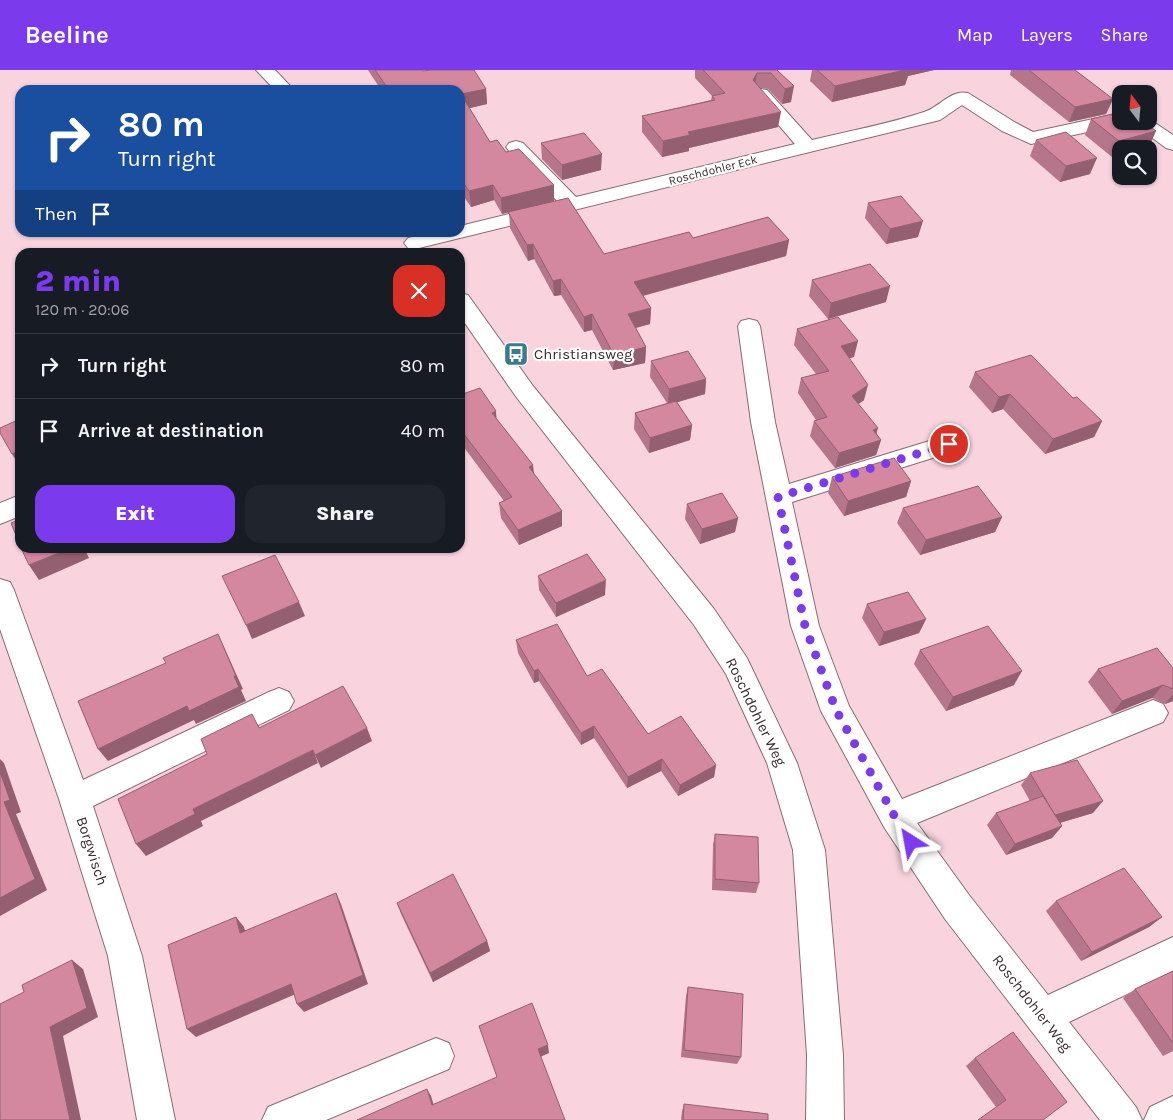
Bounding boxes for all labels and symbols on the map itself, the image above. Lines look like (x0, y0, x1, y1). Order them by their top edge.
north arrow (1112, 85, 1158, 130)
street label: Roschdohler Eck (667, 152, 759, 188)
bus stop icon: Christiansweg (503, 341, 529, 367)
place label: Christiansweg (534, 345, 633, 363)
pin (928, 423, 970, 465)
street label: Roschdohler Weg (722, 655, 790, 770)
street label: Borgwisch (72, 814, 112, 888)
position arrow (884, 815, 936, 867)
street label: Roschdohler Weg (989, 951, 1076, 1056)

